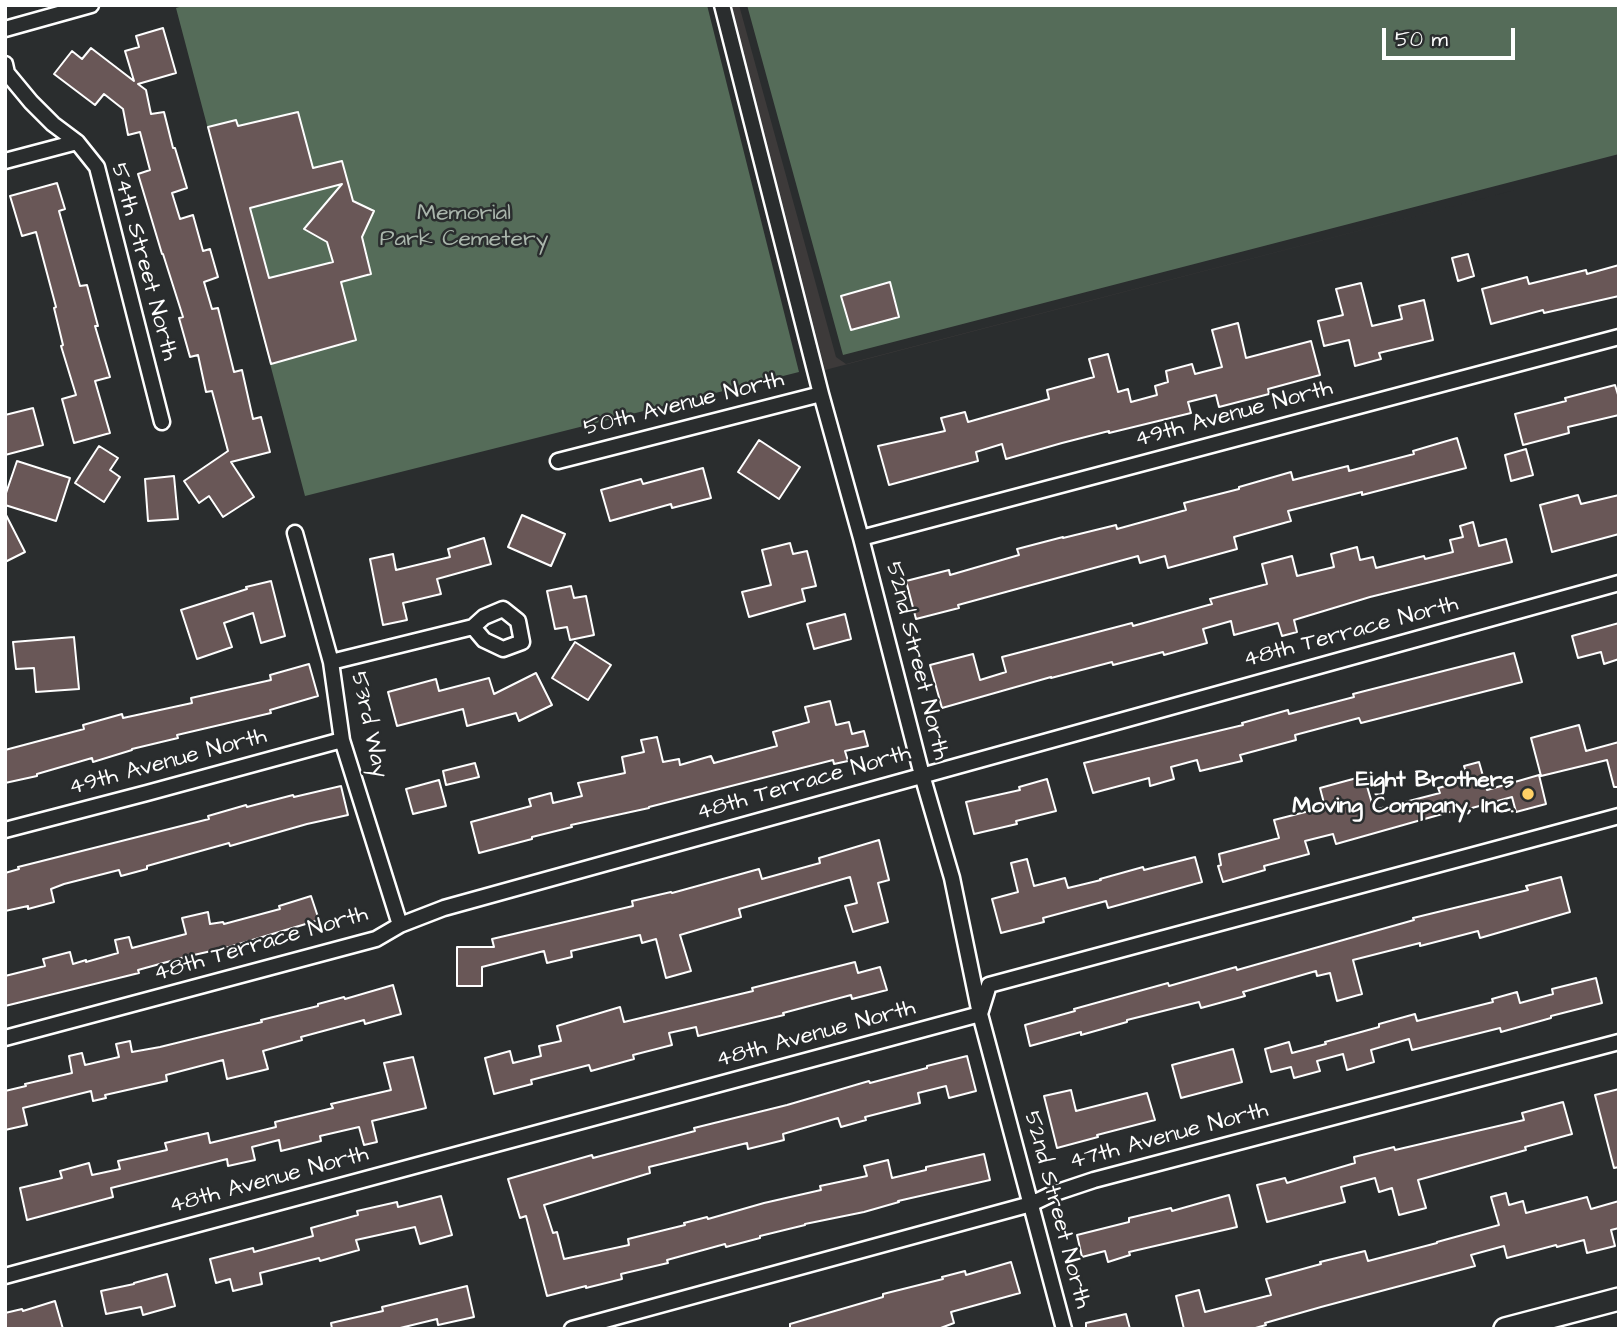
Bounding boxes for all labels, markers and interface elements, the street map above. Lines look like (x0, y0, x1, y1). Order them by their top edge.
scale bar (1386, 14, 1519, 58)
text: 50 m (1395, 25, 1448, 54)
street label: 54th Street North (103, 161, 183, 363)
park label: Memorial Park Cemetery (380, 200, 548, 254)
street label: 50th Avenue North (581, 367, 787, 443)
street label: 49th Avenue North (1132, 375, 1336, 455)
street label: 52nd Street North (878, 559, 954, 763)
street label: 48th Terrace North (1241, 591, 1461, 675)
street label: 53rd Way (343, 669, 393, 781)
street label: 49th Avenue North (66, 723, 270, 803)
street label: 48th Terrace North (694, 740, 914, 828)
place label: Eight Brothers Moving Company, Inc. (1292, 767, 1514, 821)
marker: Eight Brothers Moving Company, Inc. (1520, 786, 1536, 802)
street label: 48th Terrace North (151, 901, 371, 989)
street label: 48th Avenue North (713, 995, 919, 1075)
street label: 47th Avenue North (1067, 1097, 1271, 1177)
street label: 52nd Street North (1016, 1108, 1096, 1312)
street label: 48th Avenue North (166, 1141, 372, 1221)

